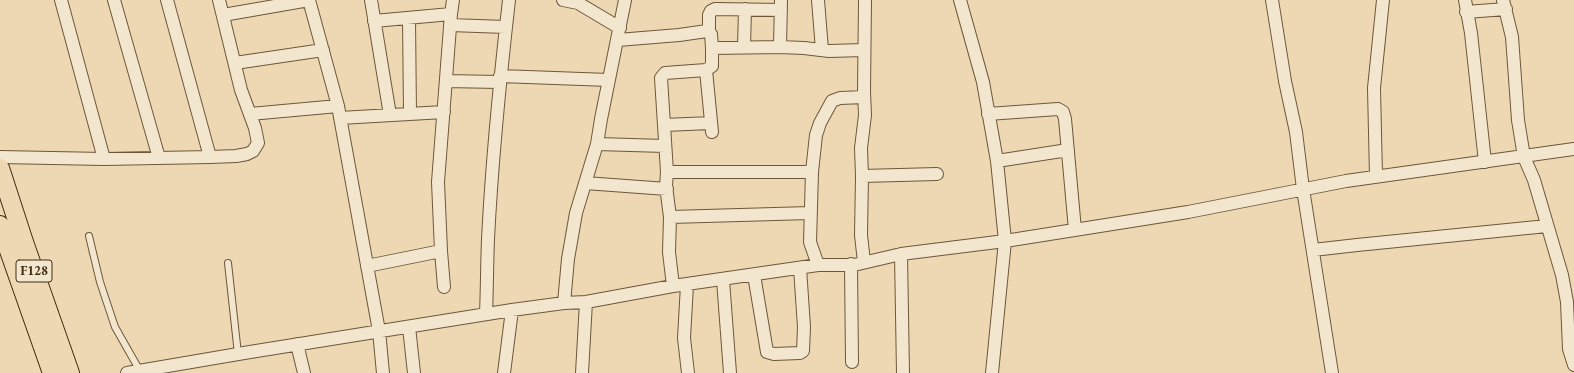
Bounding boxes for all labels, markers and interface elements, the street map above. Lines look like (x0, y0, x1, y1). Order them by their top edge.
road number: F128 (16, 260, 52, 282)

